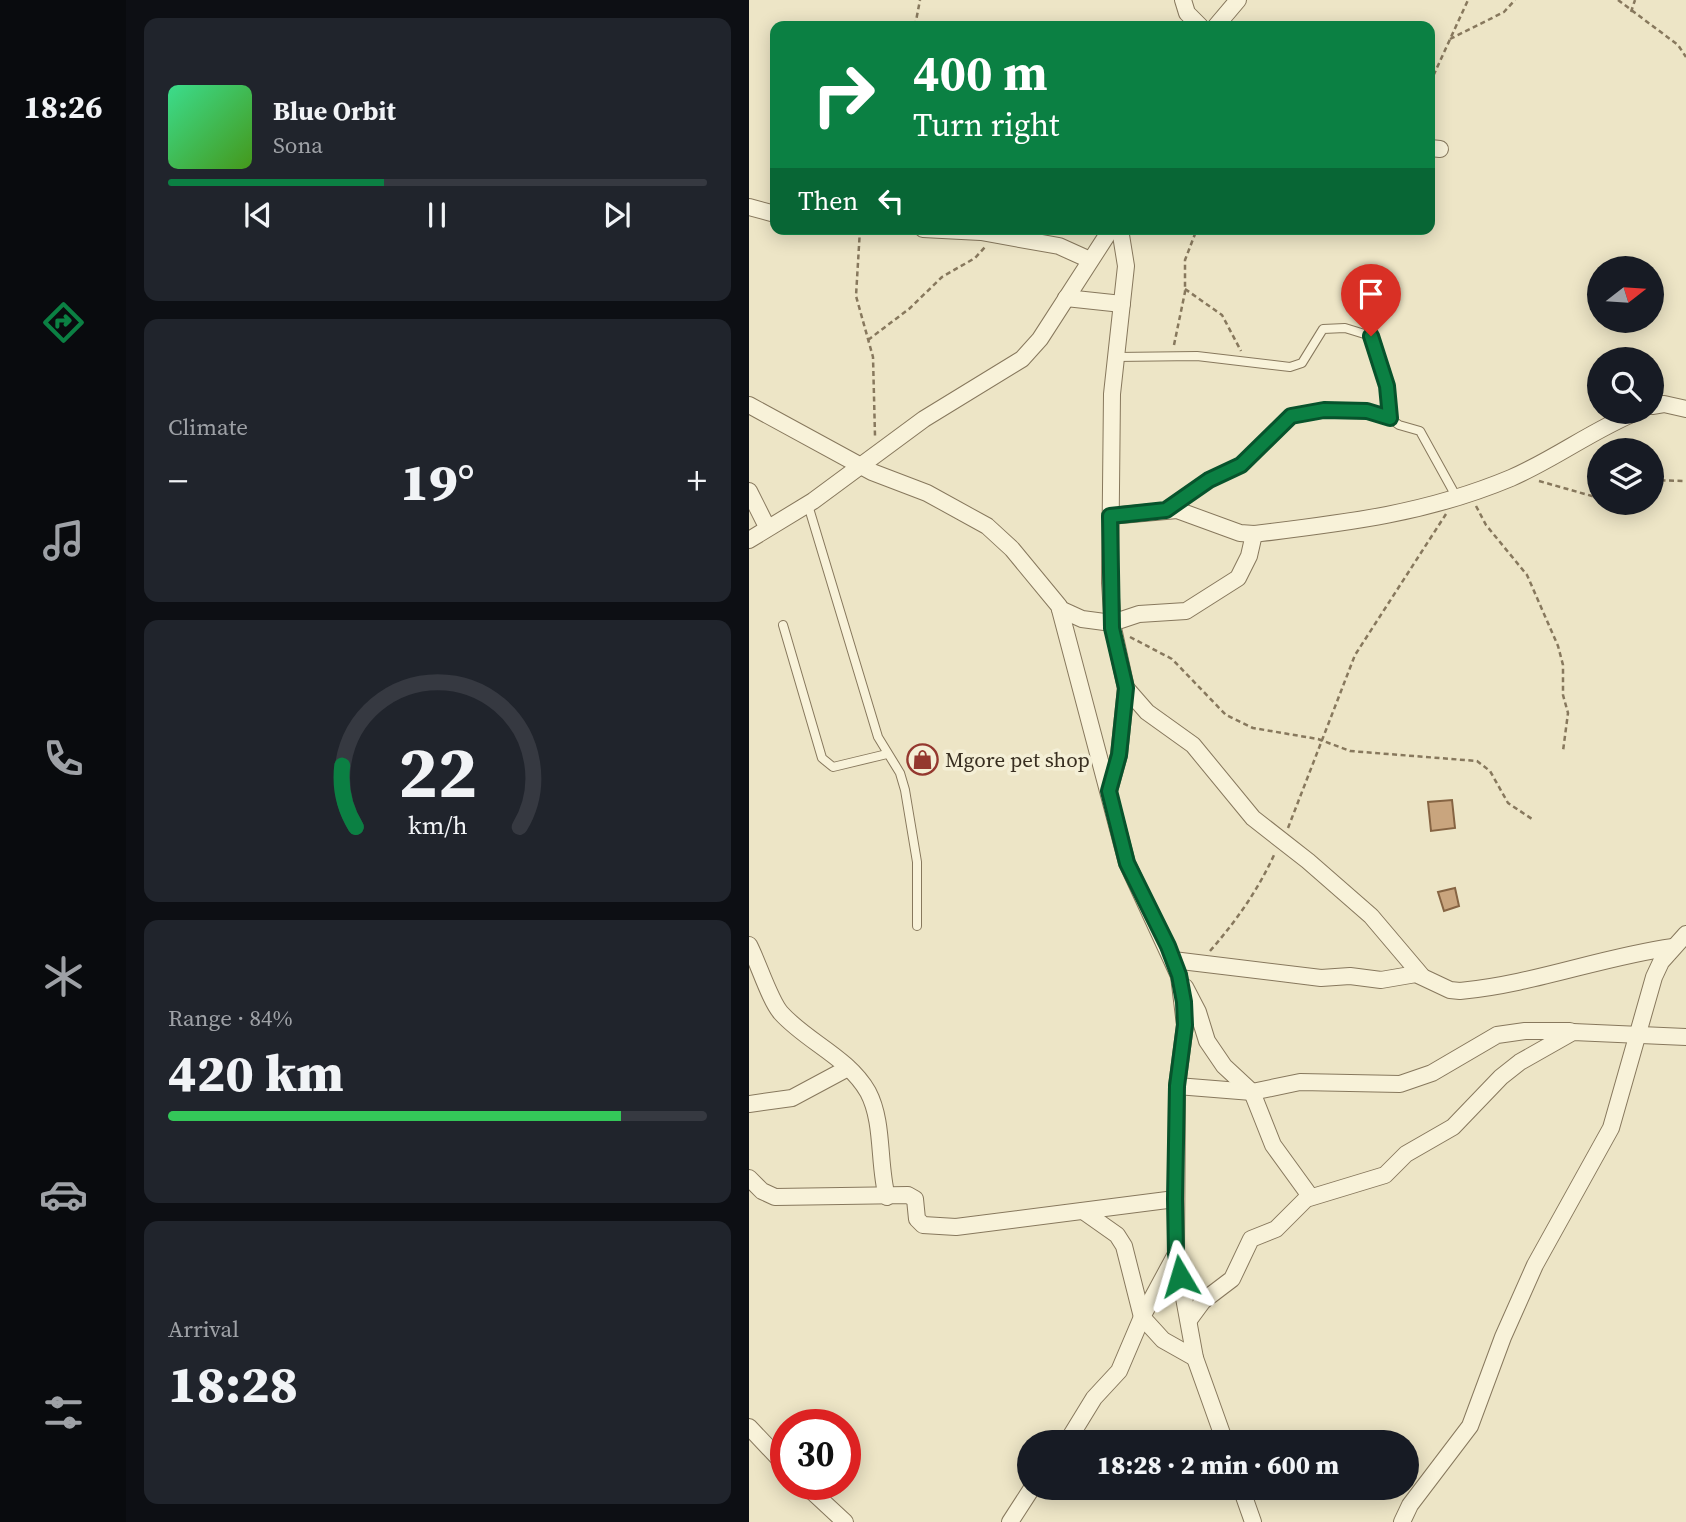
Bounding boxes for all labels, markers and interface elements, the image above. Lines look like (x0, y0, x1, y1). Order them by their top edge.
text: 400 m (913, 39, 1048, 106)
icon: right (798, 49, 889, 140)
text: 18:26 (24, 85, 102, 129)
text: Blue Orbit (273, 93, 396, 129)
text: Turn right (913, 103, 1059, 147)
text: Sona (273, 129, 323, 161)
icon: left (872, 182, 910, 220)
text: Then (798, 183, 858, 219)
icon: previous (239, 196, 277, 234)
icon: pause (418, 196, 456, 234)
icon: next (598, 196, 636, 234)
north arrow (1587, 256, 1664, 332)
map controls (1587, 256, 1664, 515)
pin (1341, 264, 1401, 336)
icon: arrive (1352, 275, 1390, 313)
icon: directions (39, 298, 88, 347)
button: search (1587, 347, 1664, 424)
text: Climate (168, 411, 248, 443)
button: layers (1587, 438, 1664, 515)
text: 19° (400, 446, 475, 517)
text: − (168, 455, 188, 507)
text: + (687, 455, 707, 507)
icon: music (39, 516, 88, 565)
text: 22 (398, 722, 477, 821)
icon: phone (39, 734, 88, 783)
shop icon: Mgore pet shop (905, 742, 939, 776)
place label: Mgore pet shop (945, 745, 1090, 774)
text: km/h (408, 808, 467, 842)
icon: climate (39, 952, 88, 1001)
text: Range · 84% (168, 1002, 293, 1034)
text: 420 km (168, 1037, 344, 1108)
icon: car (39, 1170, 88, 1219)
position arrow (1143, 1239, 1217, 1313)
text: Arrival (168, 1313, 239, 1345)
text: 18:28 (168, 1348, 298, 1419)
icon: filters (39, 1388, 88, 1437)
speed limit sign: 30 (770, 1409, 861, 1500)
text: 18:28 · 2 min · 600 m (1097, 1447, 1339, 1483)

